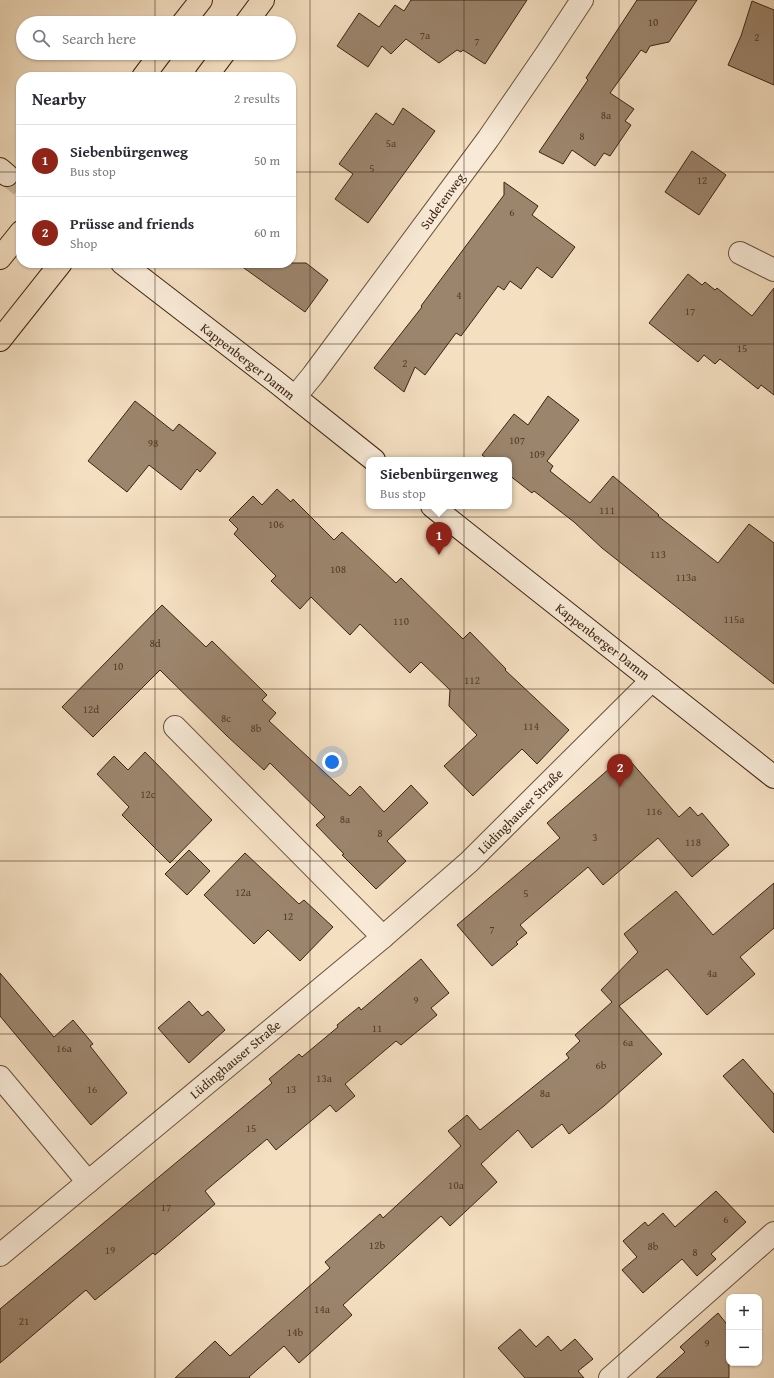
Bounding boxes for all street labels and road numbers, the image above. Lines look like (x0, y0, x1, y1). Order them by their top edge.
street label: Sudetenweg (415, 169, 470, 234)
street label: Kappenberger Damm (196, 318, 299, 405)
street label: Kappenberger Damm (551, 598, 654, 685)
street label: Lüdinghauser Straße (473, 764, 567, 858)
street label: Lüdinghauser Straße (186, 1016, 285, 1103)

